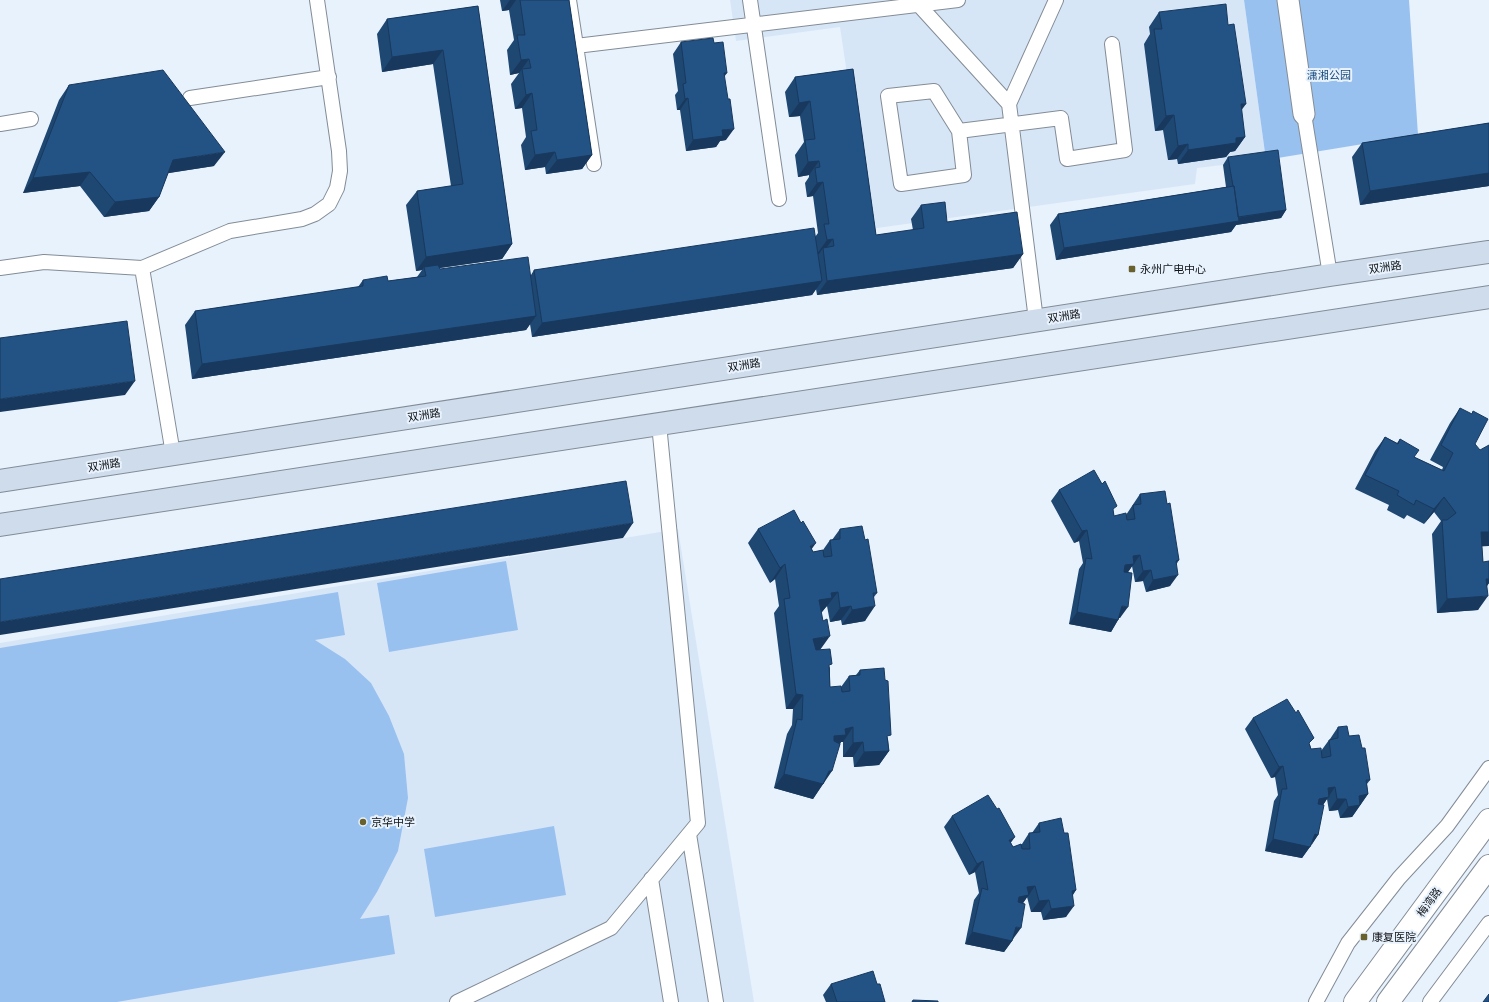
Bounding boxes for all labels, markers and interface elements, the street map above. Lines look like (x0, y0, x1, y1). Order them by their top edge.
park label: 潇湘公园 (1307, 69, 1351, 82)
street label: 双洲路 (1368, 259, 1402, 276)
place label: 永州广电中心 (1140, 263, 1206, 276)
marker: 永州广电中心 (1127, 264, 1137, 274)
street label: 双洲路 (1047, 307, 1081, 325)
street label: 双洲路 (727, 356, 761, 374)
street label: 双洲路 (407, 406, 441, 424)
street label: 双洲路 (87, 456, 121, 474)
place label: 京华中学 (371, 816, 415, 829)
marker: 京华中学 (358, 817, 368, 827)
street label: 梅湾路 (1414, 885, 1444, 919)
place label: 康复医院 (1372, 931, 1416, 944)
marker: 康复医院 (1359, 932, 1369, 942)

